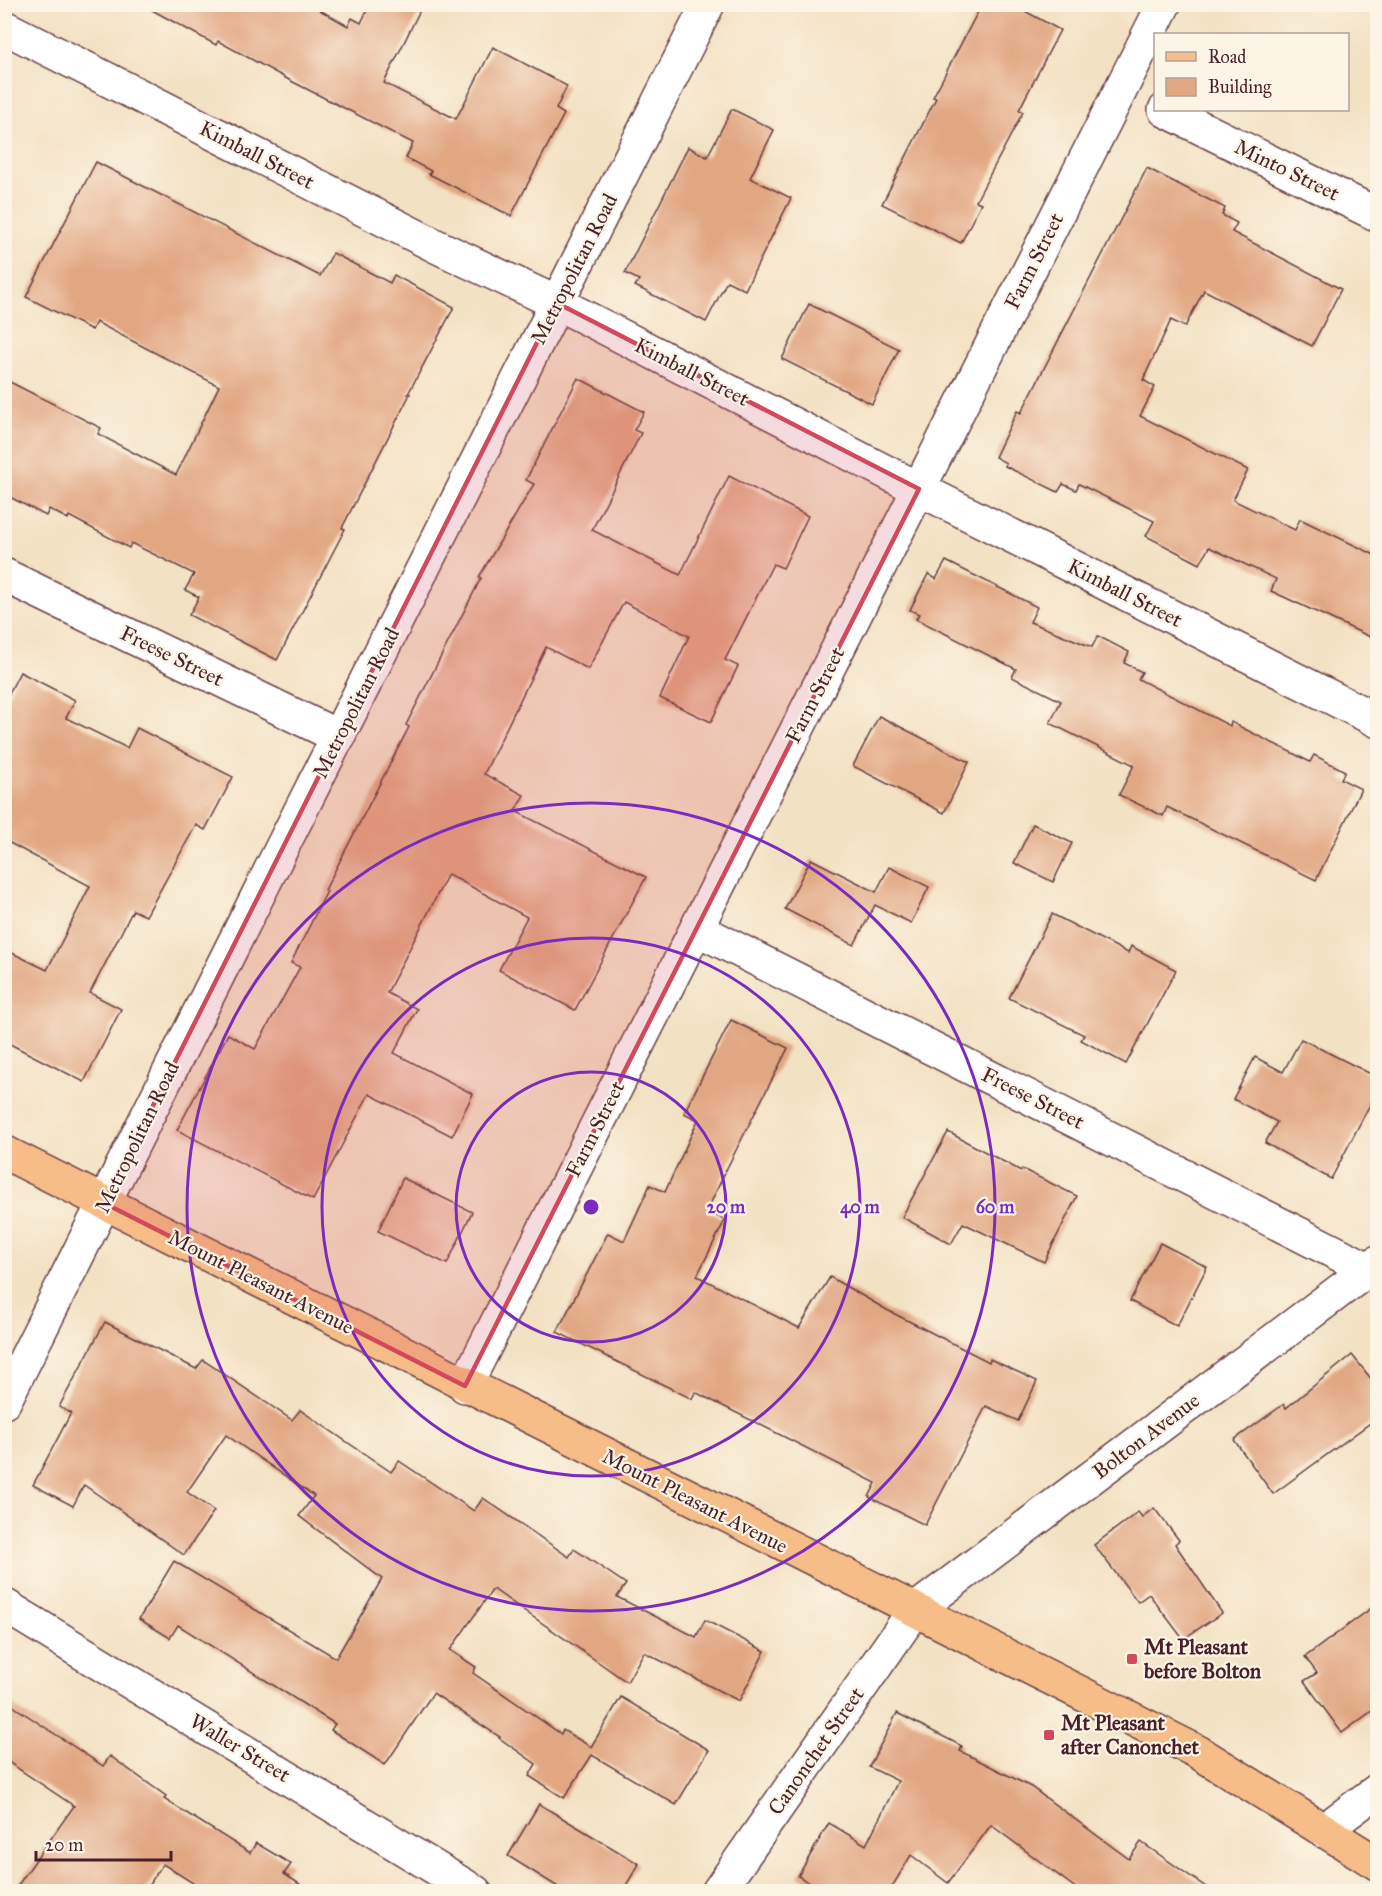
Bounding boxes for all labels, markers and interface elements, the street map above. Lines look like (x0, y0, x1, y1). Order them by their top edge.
legend (1154, 33, 1349, 111)
text: Road (1208, 46, 1246, 68)
text: Building (1208, 76, 1272, 99)
street label: Kimball Street (195, 115, 319, 195)
street label: Minto Street (1230, 133, 1344, 207)
street label: Metropolitan Road (525, 189, 623, 349)
street label: Farm Street (999, 208, 1070, 313)
street label: Kimball Street (630, 332, 754, 412)
street label: Kimball Street (1063, 553, 1187, 633)
street label: Freese Street (116, 620, 228, 692)
street label: Metropolitan Road (307, 623, 405, 783)
street label: Farm Street (780, 642, 851, 747)
street label: Metropolitan Road (89, 1056, 185, 1217)
street label: Freese Street (977, 1061, 1089, 1135)
street label: Farm Street (560, 1076, 631, 1181)
text: 20 m (707, 1196, 746, 1218)
text: 40 m (840, 1196, 881, 1219)
text: 60 m (976, 1196, 1015, 1218)
centre of rings (581, 1197, 601, 1217)
street label: Mount Pleasant Avenue (164, 1224, 358, 1340)
street label: Bolton Avenue (1087, 1387, 1205, 1485)
street label: Mount Pleasant Avenue (598, 1443, 792, 1559)
place label: Mt Pleasant before Bolton (1143, 1634, 1262, 1684)
marker: Mt Pleasant before Bolton (1125, 1652, 1139, 1666)
street label: Canonchet Street (762, 1682, 870, 1820)
street label: Waller Street (185, 1708, 295, 1788)
place label: Mt Pleasant after Canonchet (1061, 1710, 1199, 1760)
marker: Mt Pleasant after Canonchet (1042, 1728, 1056, 1742)
scale bar (36, 1824, 171, 1862)
text: 20 m (45, 1834, 83, 1856)

